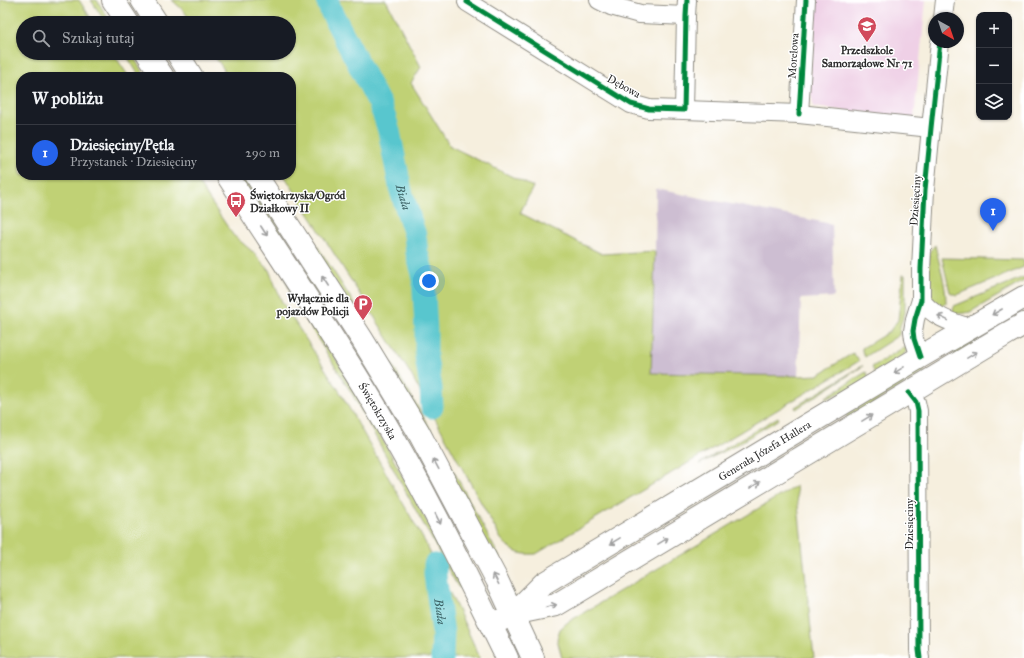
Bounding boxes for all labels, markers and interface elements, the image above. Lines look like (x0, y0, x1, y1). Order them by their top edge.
north arrow (928, 12, 964, 48)
map controls (976, 12, 1012, 120)
button: + (976, 12, 1012, 48)
school or university icon: Przedszkole Samorządowe Nr 71 (856, 15, 878, 43)
search box (16, 16, 296, 60)
icon: search (30, 27, 52, 49)
text: Szukaj tutaj (62, 29, 134, 47)
street label: Morelowa (785, 32, 802, 79)
place label: Przedszkole Samorządowe Nr 71 (822, 44, 913, 70)
button: − (976, 48, 1012, 84)
street label: Dębowa (605, 72, 643, 101)
button: layers (976, 84, 1012, 120)
text: W pobliżu (32, 88, 103, 109)
text: Dziesięciny/Pętla (70, 136, 174, 154)
text: 1 (42, 145, 48, 161)
text: 290 m (245, 145, 280, 161)
text: Przystanek · Dziesięciny (70, 154, 197, 170)
street label: Dziesięciny (907, 173, 924, 226)
water label: Biała (393, 182, 414, 212)
place label: Świętokrzyska/Ogród Działkowy II (250, 188, 346, 216)
bus stop icon: Świętokrzyska/Ogród Działkowy II (225, 190, 247, 218)
pin: 1 (980, 198, 1006, 231)
one-way arrow (260, 225, 268, 236)
your location (419, 271, 439, 291)
one-way arrow (320, 275, 328, 287)
place label: Wyłącznie dla pojazdów Policji (276, 292, 350, 319)
parking icon: Wyłącznie dla pojazdów Policji (352, 293, 374, 321)
one-way arrow (991, 308, 1003, 316)
one-way arrow (937, 314, 949, 321)
one-way arrow (966, 351, 977, 359)
one-way arrow (894, 366, 905, 374)
street label: Świętokrzyska (356, 380, 399, 442)
one-way arrow (861, 414, 873, 422)
street label: Generała Józefa Hallera (716, 418, 814, 484)
one-way arrow (431, 458, 439, 470)
one-way arrow (749, 481, 760, 489)
street label: Dziesięciny (903, 497, 916, 550)
one-way arrow (434, 513, 442, 525)
one-way arrow (657, 536, 669, 544)
one-way arrow (609, 537, 621, 545)
one-way arrow (492, 573, 499, 585)
water label: Biała (431, 597, 449, 626)
one-way arrow (544, 601, 557, 609)

